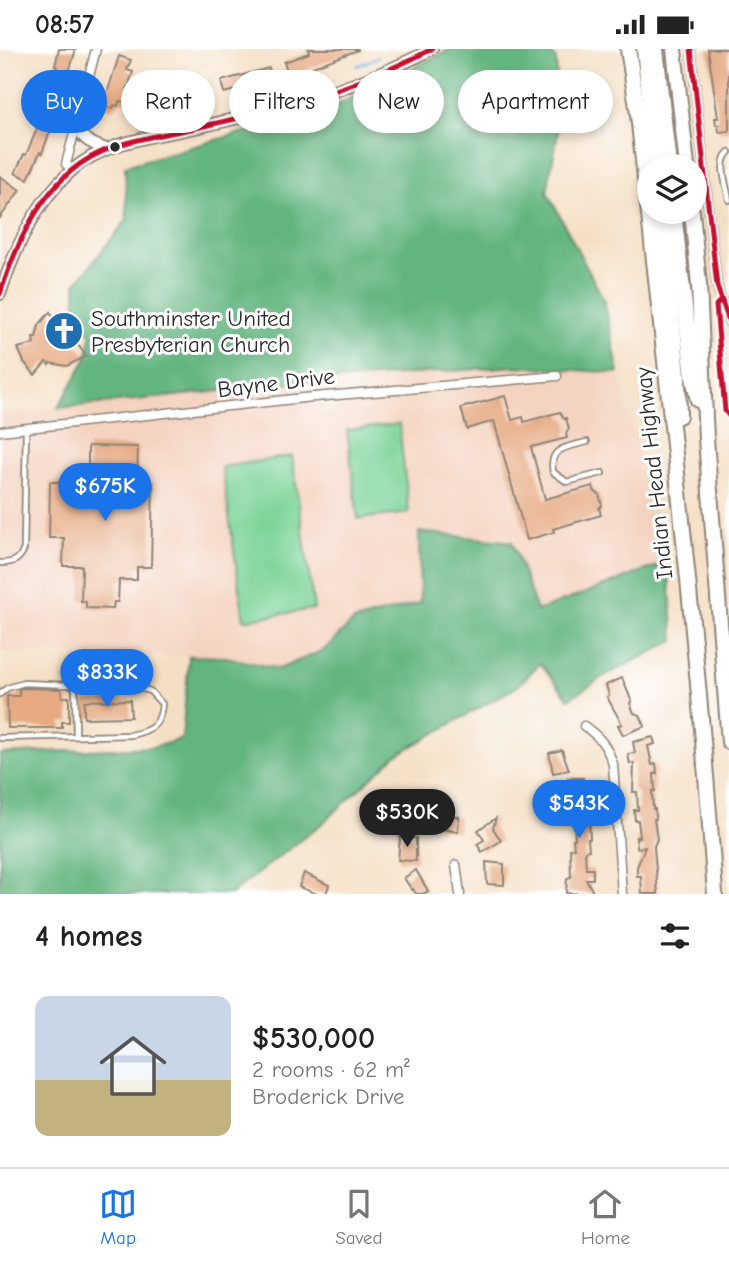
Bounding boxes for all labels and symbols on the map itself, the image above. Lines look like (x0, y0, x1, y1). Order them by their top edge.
unlabelled marker (108, 140, 122, 154)
place label: Southminster United Presbyterian Church (91, 305, 291, 358)
church icon: Southminster United Presbyterian Church (43, 310, 85, 352)
street label: Bayne Drive (216, 362, 336, 404)
street label: Indian Head Highway (629, 365, 679, 580)
pin: $675K (56, 463, 154, 523)
pin: $833K (58, 649, 156, 709)
pin: $543K (530, 781, 628, 840)
pin: $530K (358, 789, 456, 849)

